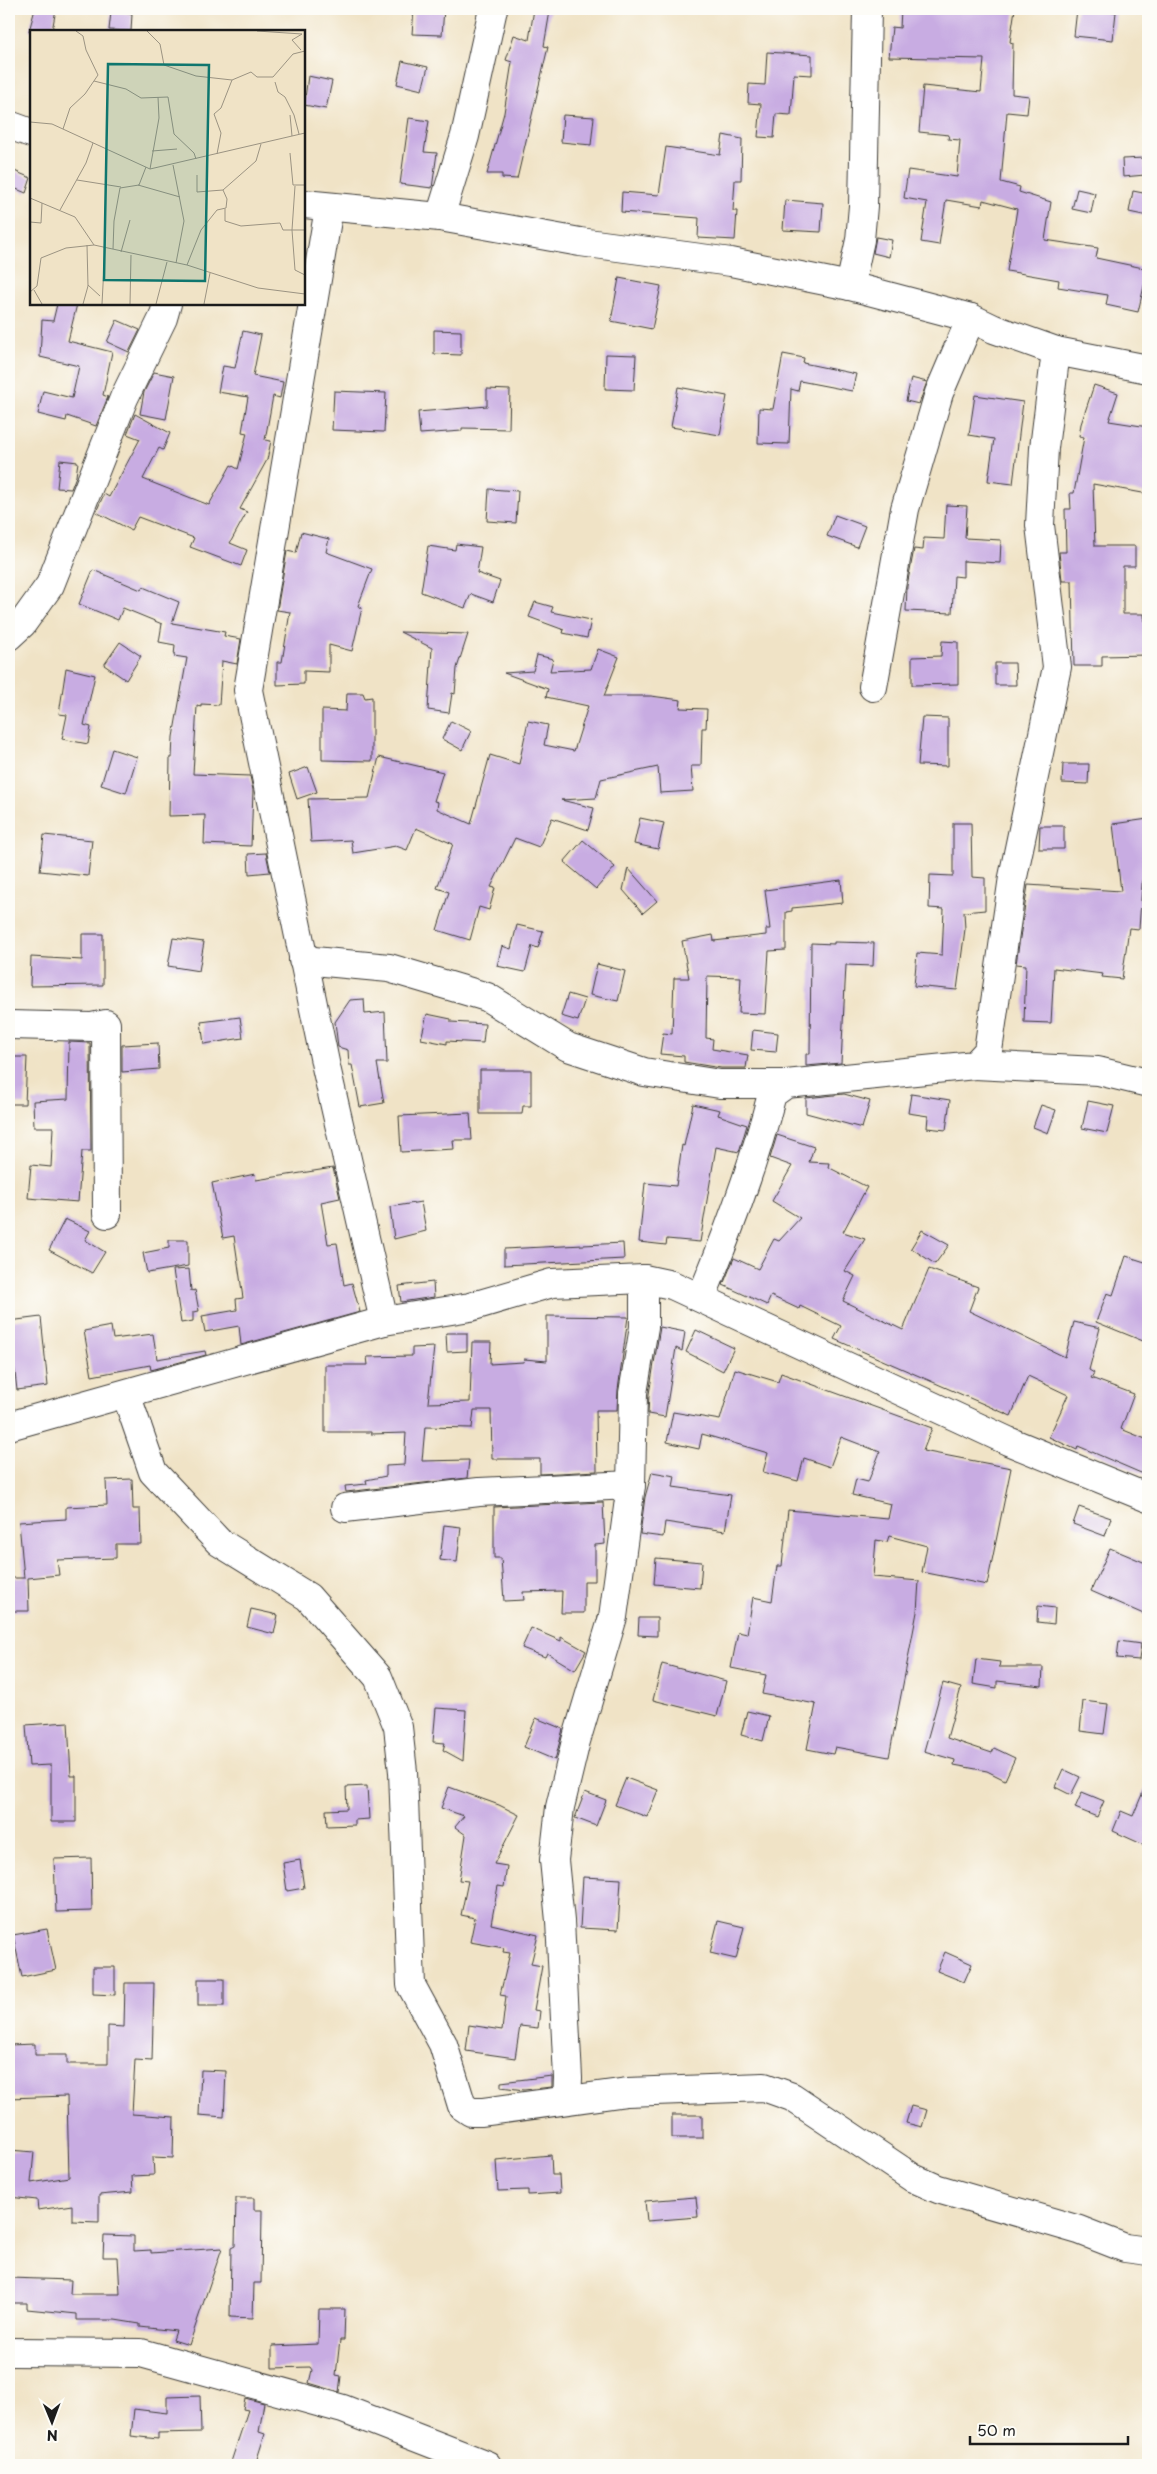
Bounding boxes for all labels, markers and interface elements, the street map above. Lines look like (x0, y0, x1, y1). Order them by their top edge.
inset map (30, 30, 305, 305)
north arrow (28, 2396, 78, 2446)
scale bar (970, 2414, 1127, 2446)
text: 50 m (977, 2418, 1016, 2441)
text: N (47, 2425, 58, 2446)

